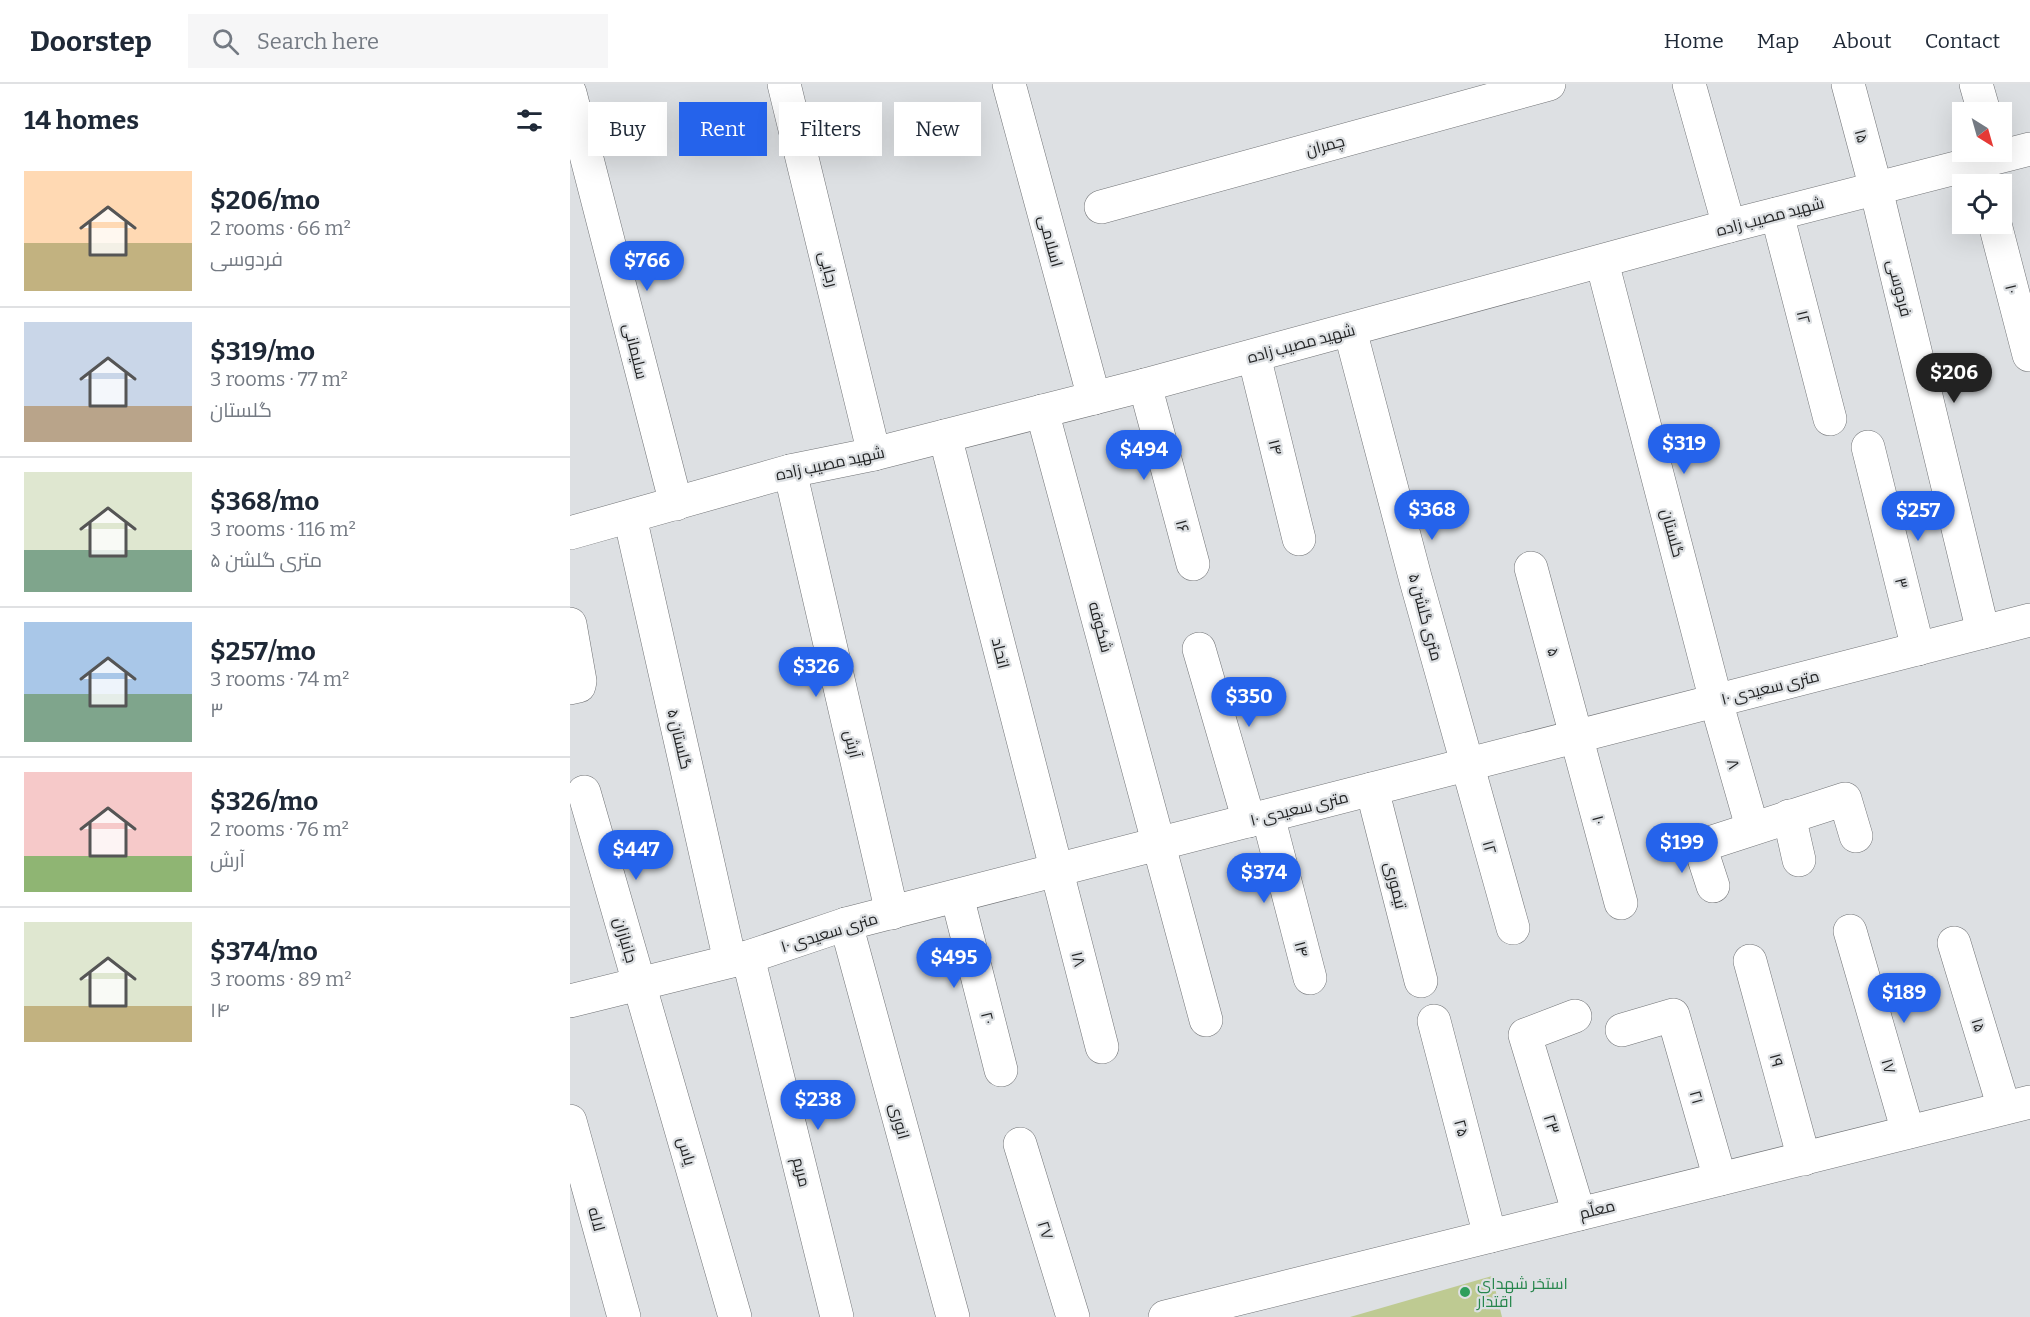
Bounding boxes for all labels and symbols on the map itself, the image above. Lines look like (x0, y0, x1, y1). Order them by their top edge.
north arrow (1952, 102, 2012, 162)
street label: ۱۵ (1851, 127, 1872, 145)
street label: چمران (1304, 131, 1347, 162)
street label: شهید مصیب زاده (1714, 193, 1826, 241)
street label: اسلامی (1034, 213, 1067, 269)
pin: $766 (611, 241, 683, 292)
street label: رجایی (814, 249, 842, 289)
street label: فردوسی (1882, 258, 1916, 319)
street label: ۱۰ (2001, 282, 2022, 296)
street label: ۱۲ (1793, 308, 1814, 326)
street label: شهید مصیب زاده (1245, 320, 1357, 368)
street label: سلیمانی (618, 321, 652, 381)
pin: $206 (1918, 353, 1990, 404)
pin: $319 (1648, 424, 1720, 475)
pin: $494 (1108, 430, 1180, 481)
street label: ۱۴ (1264, 437, 1287, 457)
street label: شهید مصیب زاده (774, 443, 886, 485)
pin: $368 (1396, 490, 1468, 541)
pin: $257 (1882, 491, 1954, 542)
street label: گلستان (1656, 507, 1688, 560)
street label: ۱۶ (1172, 518, 1193, 535)
street label: ۵ متری گلشن (1404, 571, 1446, 663)
street label: ۳ (1891, 576, 1912, 591)
street label: شکوفه (1085, 600, 1116, 655)
street label: اتحاد (988, 636, 1013, 670)
street label: ۵ (1543, 645, 1564, 659)
pin: $326 (780, 647, 852, 698)
street label: ۱۰ متری سعیدی (1719, 666, 1821, 710)
pin: $350 (1213, 677, 1285, 728)
street label: گلستان ۵ (662, 707, 696, 771)
street label: آرش (839, 728, 865, 761)
street label: ۸ (1723, 757, 1744, 772)
street label: ۱۰ متری سعیدی (1248, 787, 1350, 831)
street label: ۱۰ (1588, 813, 1609, 827)
pin: $199 (1646, 823, 1718, 874)
pin: $447 (600, 830, 672, 881)
street label: ۱۲ (1479, 838, 1500, 856)
pin: $374 (1228, 853, 1300, 904)
street label: تیموری (1380, 860, 1411, 911)
street label: ۱۰ متری سعیدی (778, 909, 880, 957)
street label: جانبازان (609, 915, 641, 965)
pin: $495 (918, 938, 990, 989)
street label: ۱۴ (1290, 939, 1313, 959)
street label: ۱۸ (1067, 950, 1090, 969)
pin: $189 (1868, 973, 1940, 1024)
street label: ۲۰ (977, 1010, 998, 1026)
street label: ۱۵ (1967, 1016, 1990, 1034)
street label: ۱۹ (1766, 1051, 1787, 1069)
street label: ۱۷ (1877, 1056, 1900, 1076)
pin: $238 (782, 1080, 854, 1131)
street label: ۲۱ (1686, 1088, 1707, 1106)
street label: انوری (885, 1101, 913, 1141)
street label: ۲۳ (1540, 1112, 1563, 1136)
street label: ۲۵ (1450, 1117, 1473, 1139)
street label: یاس (673, 1135, 700, 1168)
street label: مریم (787, 1155, 814, 1189)
street label: معلّم (1577, 1195, 1617, 1225)
street label: لاله (584, 1205, 609, 1233)
street label: ۲۷ (1034, 1219, 1057, 1242)
place label: استخر شهدای اقتدار (1476, 1274, 1568, 1311)
marker: استخر شهدای اقتدار (1458, 1285, 1472, 1299)

